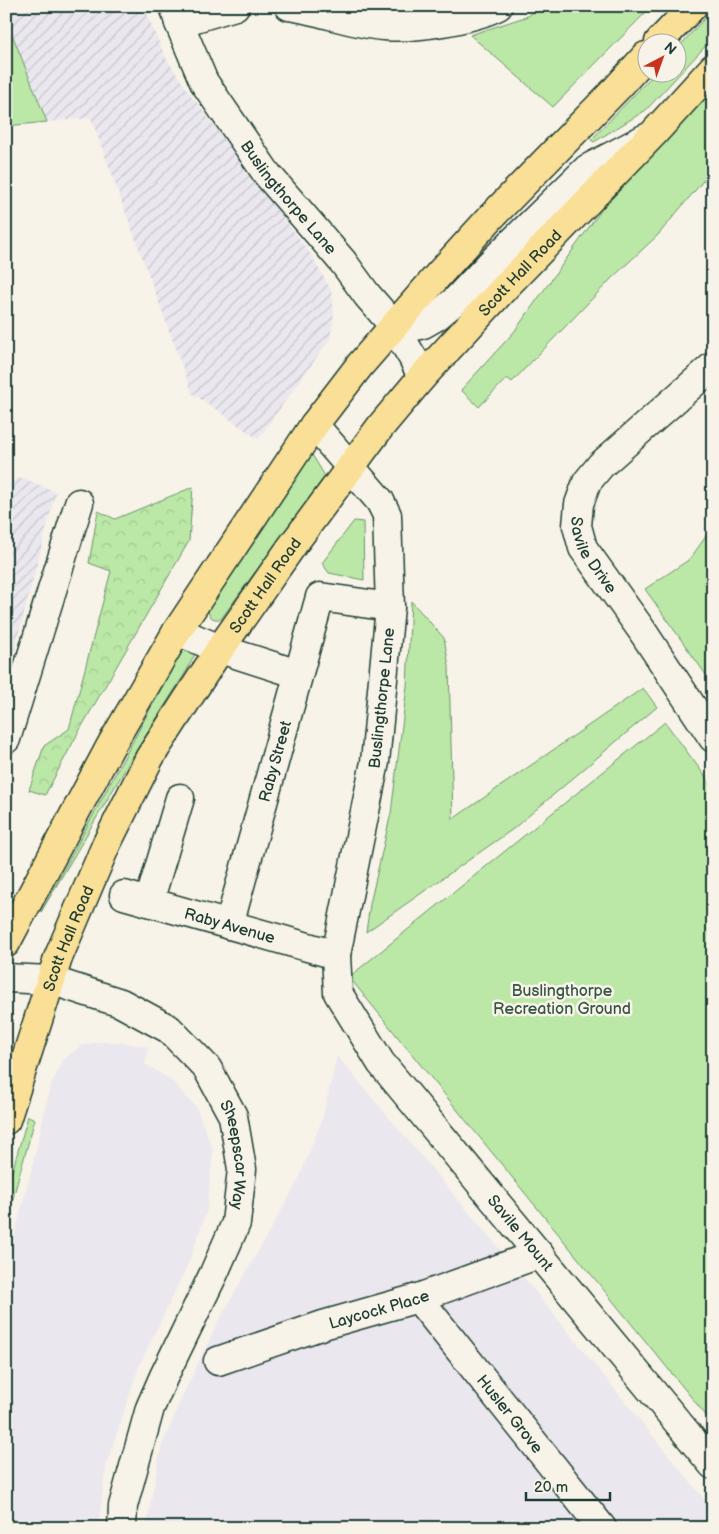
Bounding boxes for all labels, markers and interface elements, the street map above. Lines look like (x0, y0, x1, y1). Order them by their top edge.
north arrow (636, 32, 686, 82)
text: N (661, 39, 680, 58)
street label: Buslingthorpe Lane (236, 137, 340, 259)
street label: Scott Hall Road (475, 226, 566, 321)
street label: Savile Drive (566, 515, 621, 598)
street label: Scott Hall Road (226, 534, 306, 637)
street label: Buslingthorpe Lane (366, 626, 399, 769)
street label: Raby Street (256, 719, 296, 804)
street label: Scott Hall Road (40, 883, 99, 994)
street label: Raby Avenue (182, 905, 278, 948)
park label: Buslingthorpe Recreation Ground (493, 982, 631, 1019)
street label: Sheepscar Way (215, 1097, 250, 1211)
street label: Savile Mount (483, 1191, 557, 1275)
street label: Laycock Place (327, 1287, 433, 1334)
street label: Husler Grove (472, 1371, 547, 1458)
scale bar (526, 1469, 610, 1501)
text: 20 m (534, 1478, 568, 1497)

